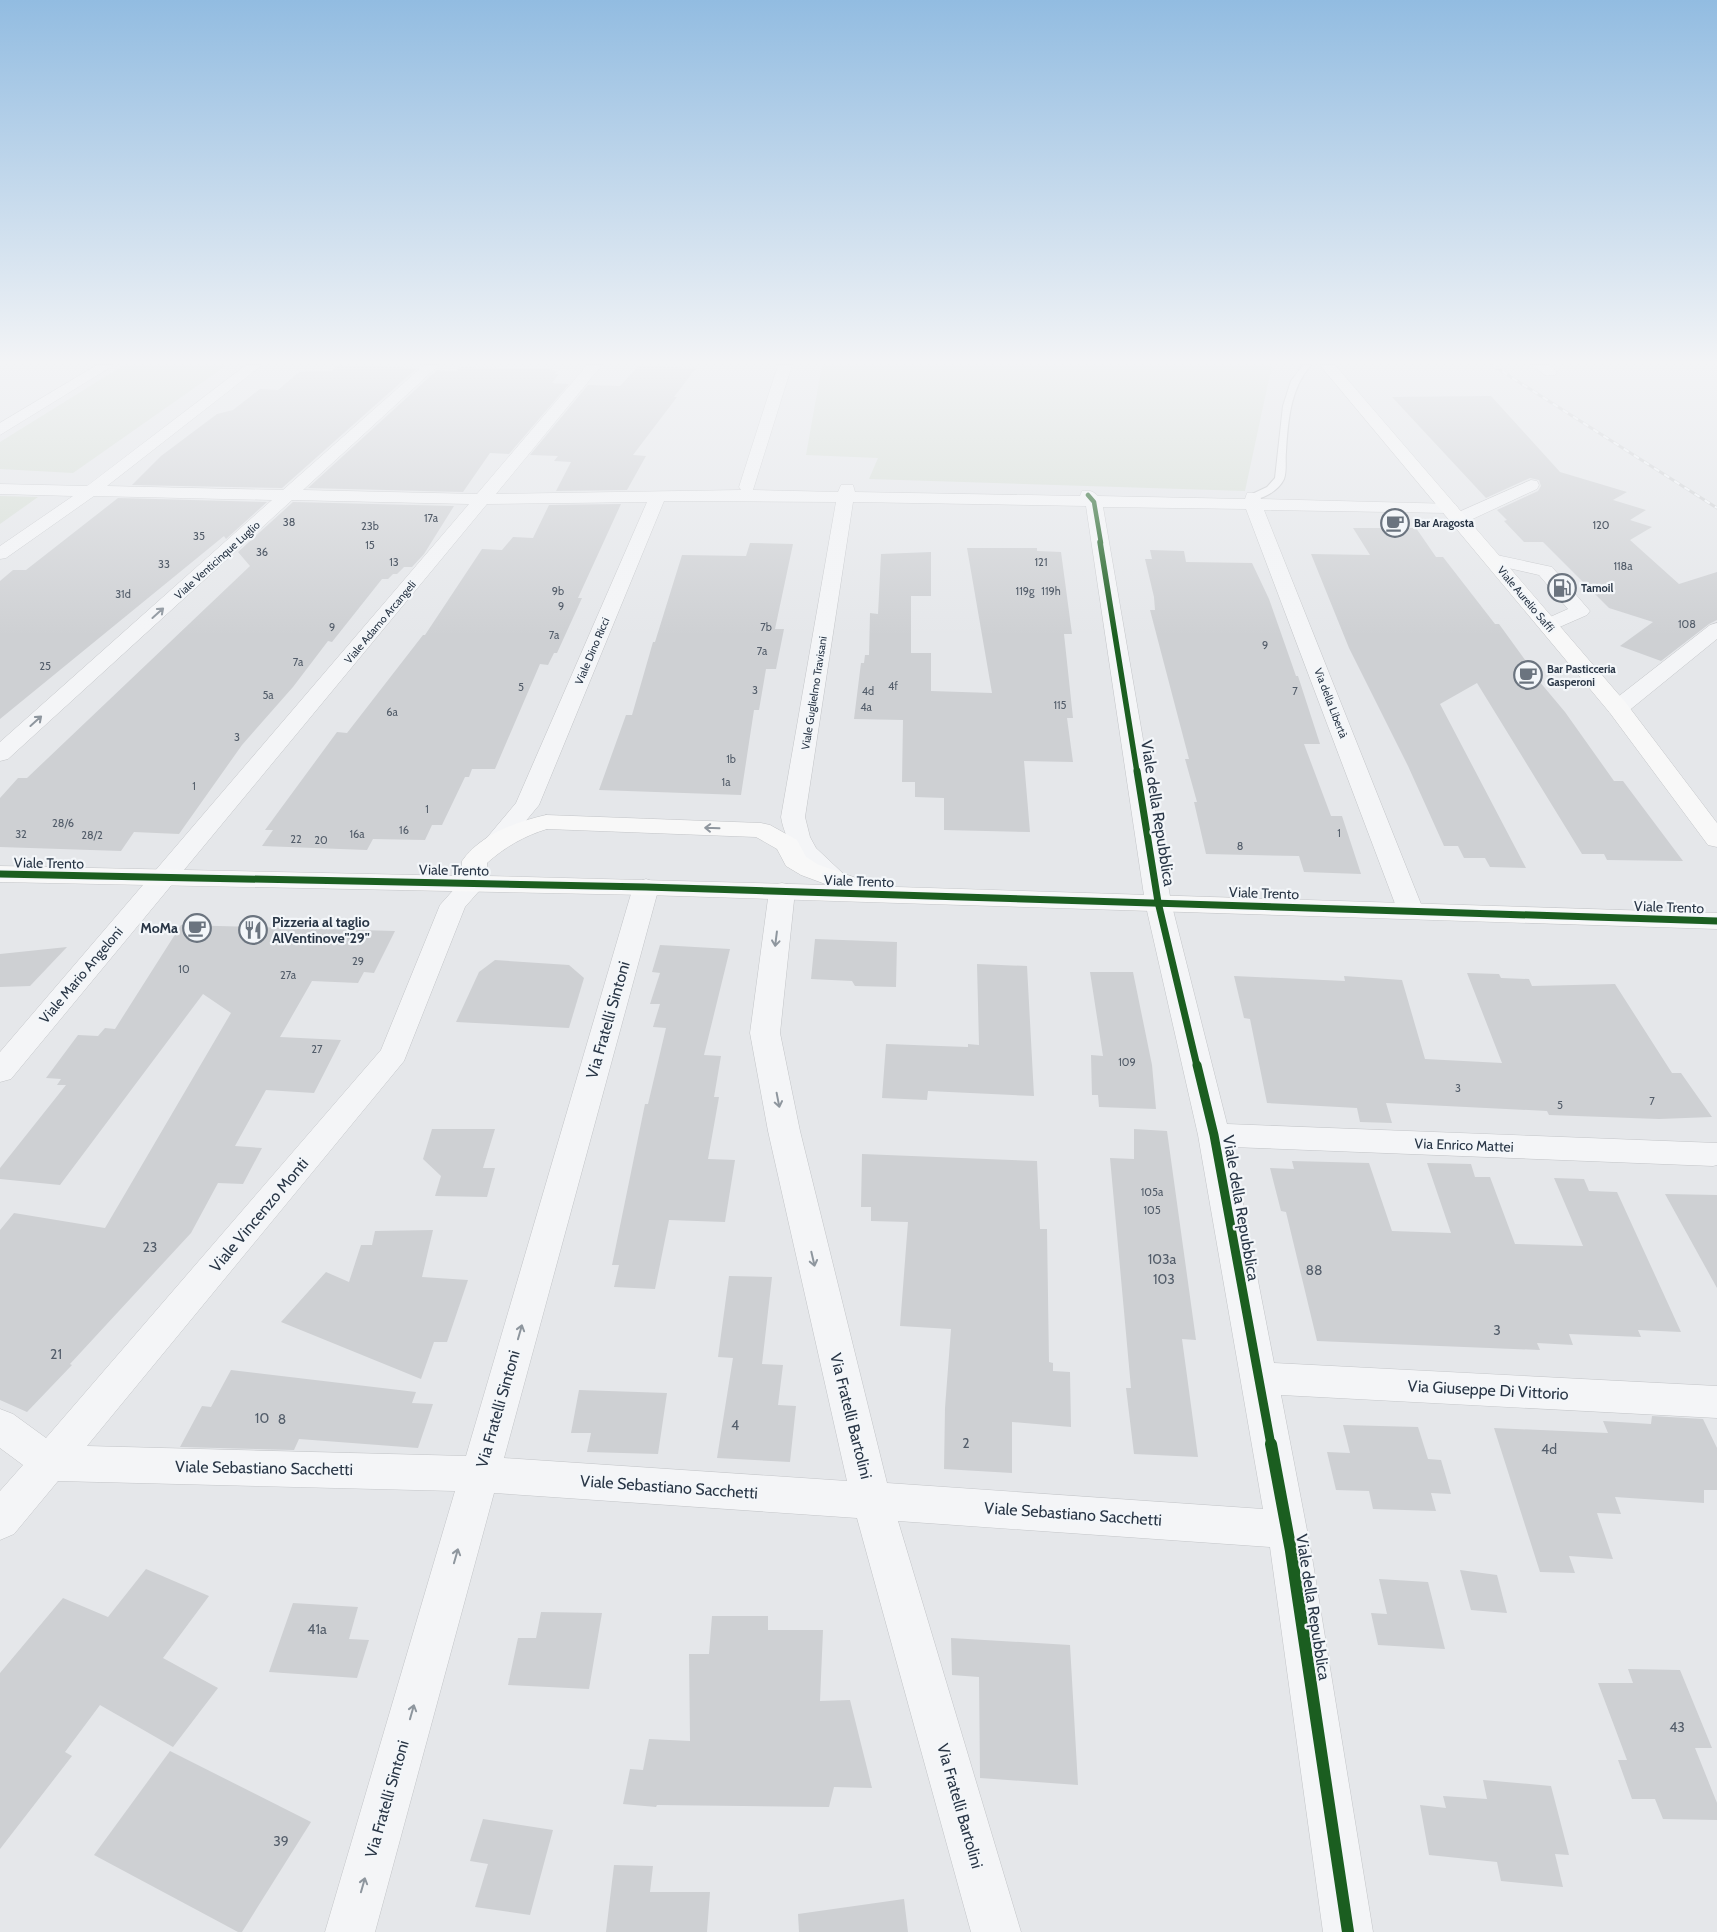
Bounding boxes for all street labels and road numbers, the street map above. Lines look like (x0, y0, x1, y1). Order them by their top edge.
street label: Viale Venticinque Luglio (171, 518, 263, 602)
street label: Viale Aurelio Saffi (1494, 563, 1558, 635)
street label: Viale Adamo Arcangeli (341, 578, 419, 666)
street label: Viale Dino Ricci (572, 615, 612, 687)
street label: Viale Guglielmo Travisani (798, 635, 830, 751)
street label: Via della Libertà (1311, 666, 1351, 741)
street label: Viale della Repubblica (1137, 739, 1179, 888)
street label: Viale Trento (14, 853, 85, 873)
street label: Viale Trento (419, 860, 490, 880)
street label: Viale Trento (824, 871, 895, 891)
street label: Viale Trento (1229, 883, 1300, 903)
street label: Viale Trento (1634, 897, 1705, 917)
street label: Viale Mario Angeloni (35, 923, 127, 1027)
street label: Via Fratelli Sintoni (582, 959, 634, 1081)
street label: Viale della Repubblica (1219, 1134, 1263, 1283)
street label: Via Enrico Mattei (1414, 1134, 1514, 1156)
street label: Viale Vincenzo Monti (206, 1154, 312, 1276)
street label: Via Fratelli Sintoni (472, 1348, 524, 1470)
street label: Via Fratelli Bartolini (826, 1351, 876, 1481)
street label: Via Giuseppe Di Vittorio (1407, 1376, 1569, 1404)
street label: Viale Sebastiano Sacchetti (175, 1457, 353, 1479)
street label: Viale Sebastiano Sacchetti (580, 1471, 758, 1503)
street label: Viale Sebastiano Sacchetti (984, 1498, 1162, 1530)
street label: Viale della Repubblica (1292, 1533, 1334, 1682)
street label: Via Fratelli Sintoni (361, 1738, 413, 1860)
street label: Via Fratelli Bartolini (933, 1741, 987, 1871)

